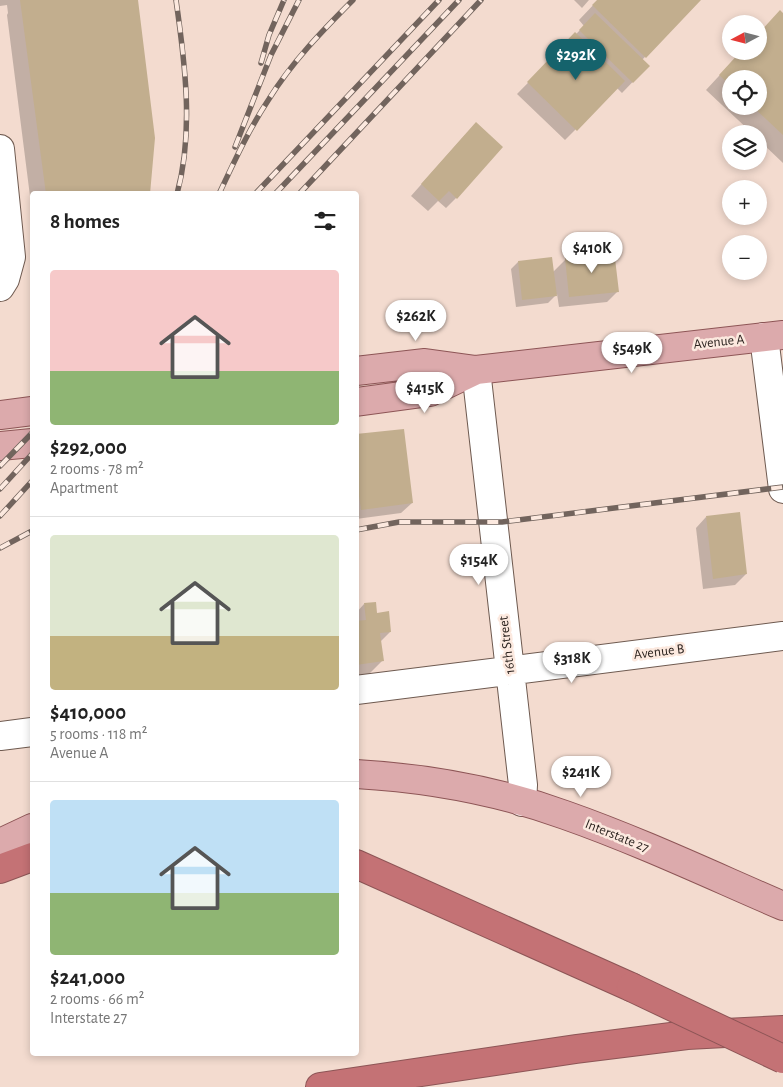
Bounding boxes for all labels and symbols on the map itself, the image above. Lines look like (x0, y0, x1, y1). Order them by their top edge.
north arrow (722, 15, 768, 60)
pin: $292K (541, 38, 611, 81)
pin: $410K (557, 232, 627, 274)
pin: $262K (381, 300, 451, 342)
pin: $549K (597, 332, 667, 374)
street label: Avenue A (693, 332, 745, 352)
pin: $415K (390, 372, 460, 414)
pin: $154K (444, 544, 514, 586)
street label: 16th Street (496, 615, 518, 675)
pin: $318K (537, 642, 607, 684)
street label: Avenue B (633, 642, 685, 662)
pin: $241K (546, 756, 616, 798)
street label: Interstate 27 (583, 817, 651, 855)

